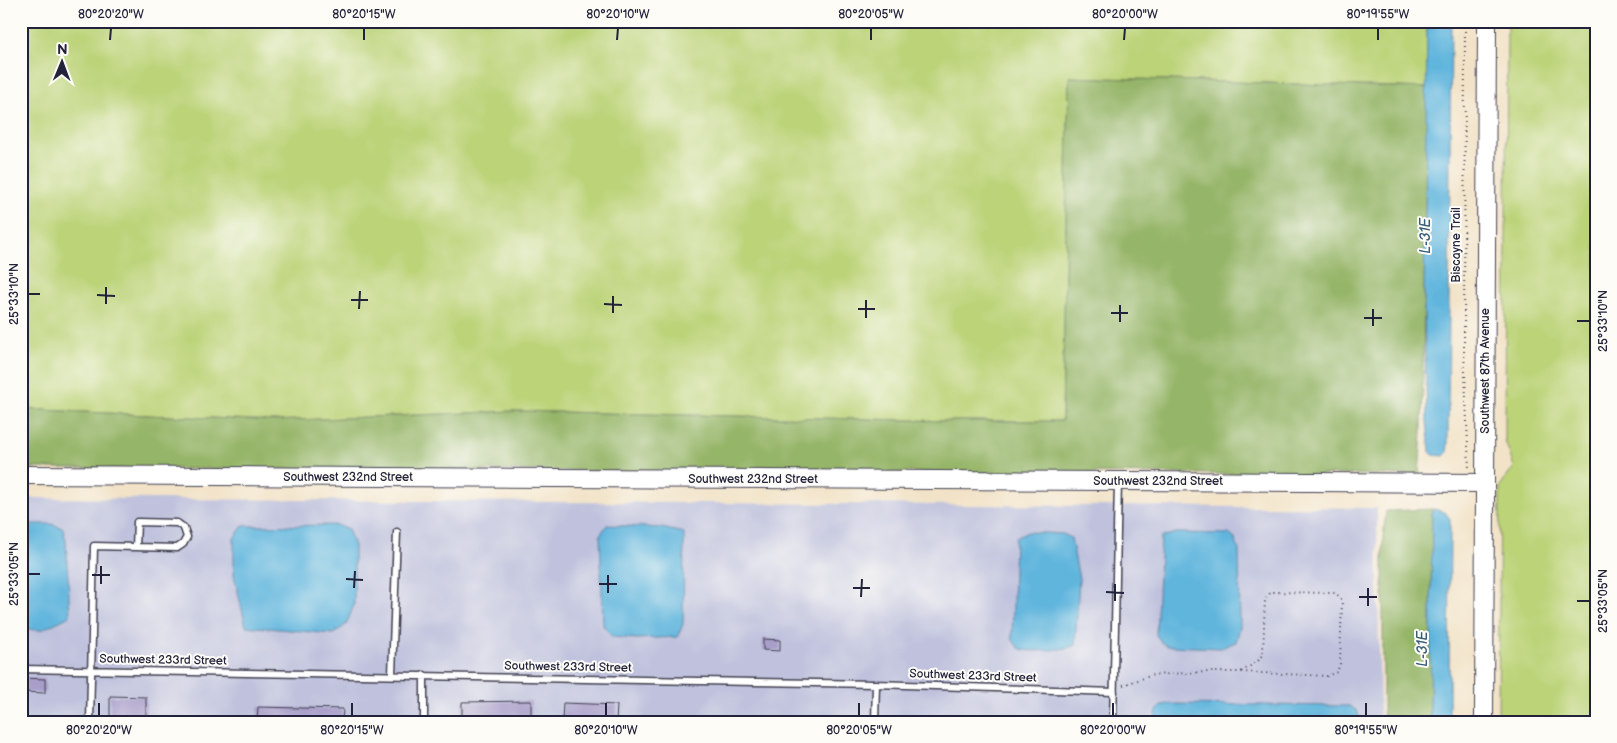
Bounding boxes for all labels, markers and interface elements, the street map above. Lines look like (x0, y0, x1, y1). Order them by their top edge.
text: 80°20'20"W (78, 7, 144, 22)
text: 80°20'15"W (332, 7, 396, 22)
text: 80°20'10"W (586, 7, 650, 22)
text: 80°20'05"W (838, 7, 904, 22)
text: 80°20'00"W (1092, 7, 1158, 22)
text: 80°19'55"W (1346, 7, 1410, 22)
north arrow (38, 38, 88, 88)
text: N (57, 41, 68, 58)
street label: Biscayne Trail (1449, 207, 1464, 283)
water label: L-31E (1417, 217, 1434, 254)
text: 25°33'10"N (7, 263, 22, 325)
text: 25°33'10"N (1596, 290, 1611, 352)
street label: Southwest 87th Avenue (1478, 308, 1493, 434)
street label: Southwest 232nd Street (283, 470, 413, 485)
street label: Southwest 232nd Street (688, 472, 818, 487)
street label: Southwest 232nd Street (1093, 474, 1223, 489)
text: 25°33'05"N (7, 542, 22, 606)
text: 25°33'05"N (1596, 569, 1611, 633)
water label: L-31E (1414, 630, 1431, 667)
street label: Southwest 233rd Street (99, 651, 227, 669)
street label: Southwest 233rd Street (504, 658, 632, 676)
street label: Southwest 233rd Street (909, 666, 1037, 686)
text: 80°20'20"W (66, 723, 132, 738)
text: 80°20'15"W (320, 723, 384, 738)
text: 80°20'10"W (574, 723, 638, 738)
text: 80°20'05"W (826, 723, 892, 738)
text: 80°20'00"W (1080, 723, 1146, 738)
text: 80°19'55"W (1334, 723, 1398, 738)

